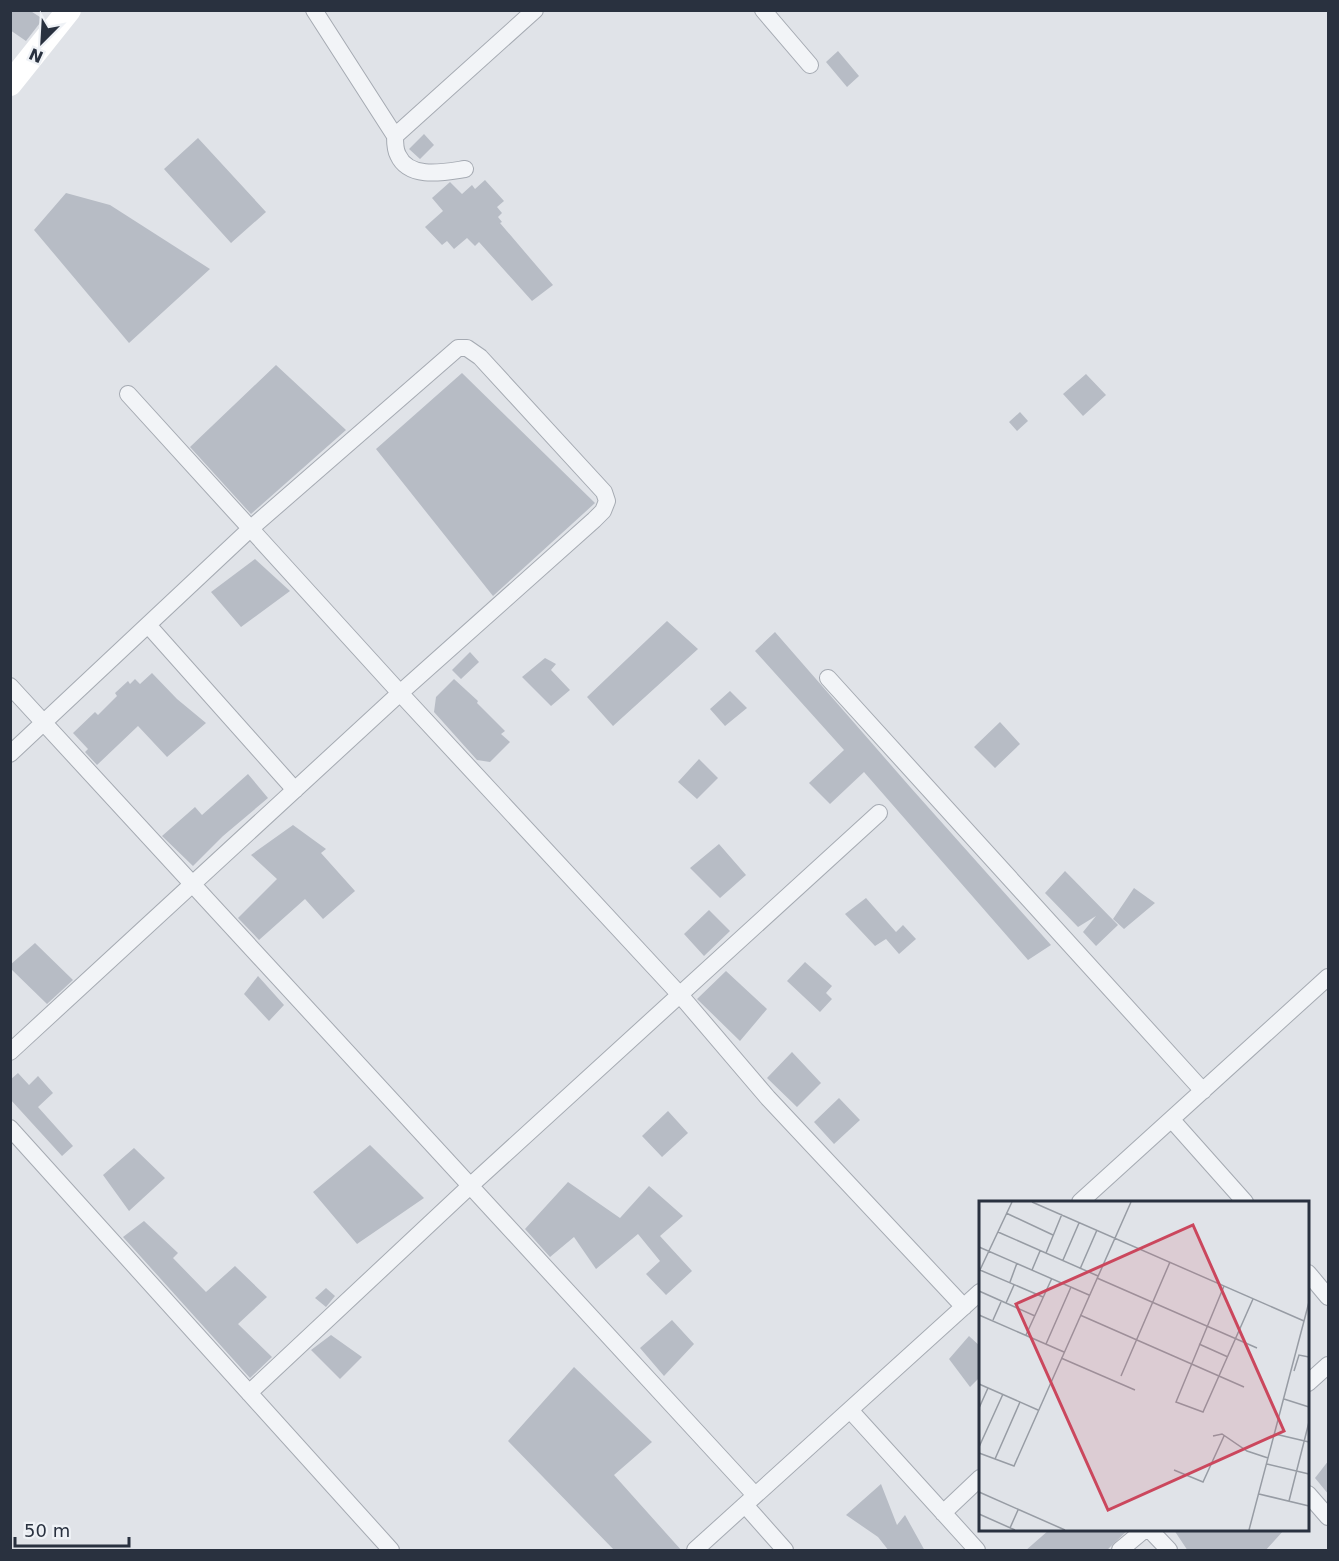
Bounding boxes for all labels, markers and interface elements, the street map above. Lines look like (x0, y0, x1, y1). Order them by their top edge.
north arrow (12, 12, 72, 72)
text: N (26, 44, 46, 67)
inset map (979, 1201, 1309, 1531)
scale bar (15, 1510, 129, 1548)
text: 50 m (24, 1520, 70, 1541)

